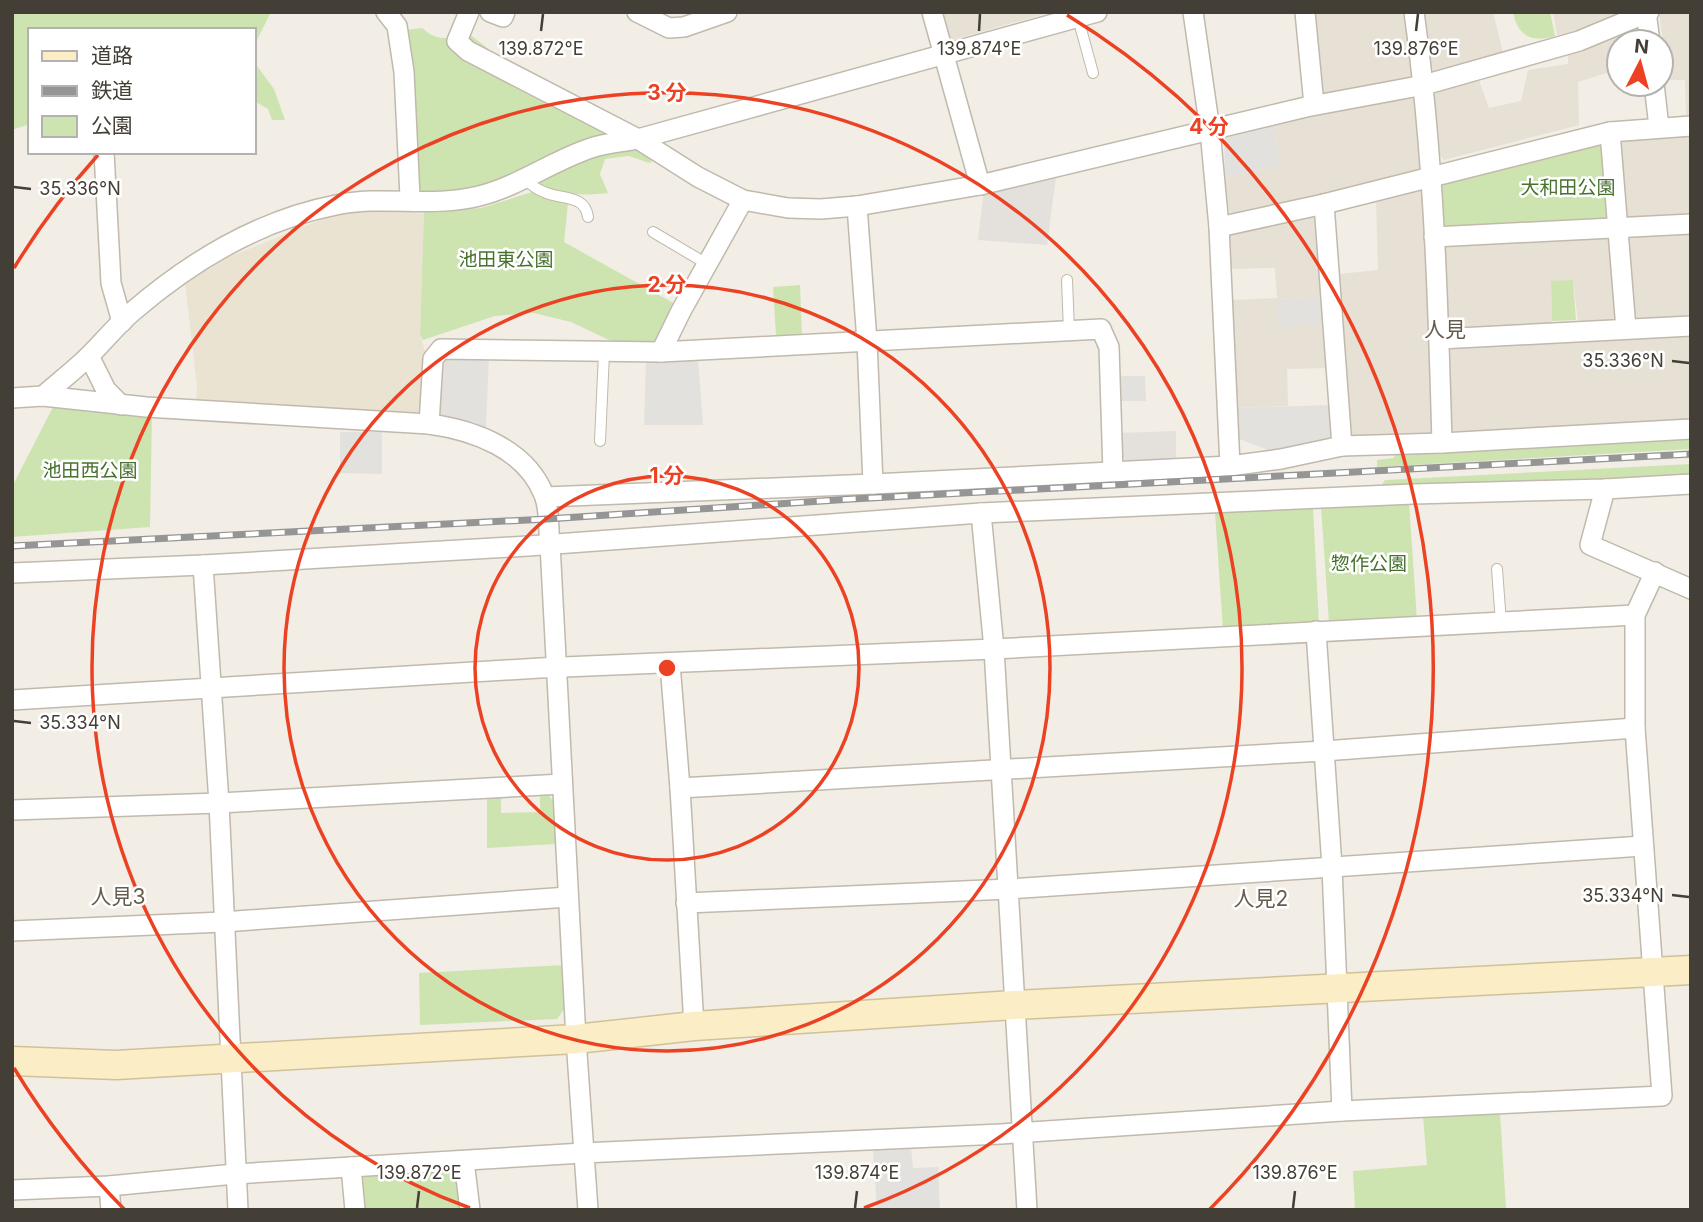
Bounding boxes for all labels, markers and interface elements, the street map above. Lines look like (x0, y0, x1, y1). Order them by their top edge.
legend (28, 28, 256, 154)
north arrow (1605, 28, 1675, 98)
text: N (1633, 34, 1650, 59)
text: 139.872°E (498, 38, 584, 59)
text: 139.874°E (937, 38, 1021, 59)
text: 139.876°E (1373, 38, 1459, 59)
text: 道路 (91, 43, 133, 68)
text: 鉄道 (91, 78, 133, 103)
text: 3 分 (647, 80, 687, 105)
text: 公園 (91, 113, 133, 138)
text: 4 分 (1189, 114, 1229, 139)
park label: 大和田公園 (1520, 176, 1616, 199)
text: 35.336°N (39, 178, 121, 199)
park label: 池田東公園 (458, 248, 554, 271)
text: 2 分 (647, 272, 687, 297)
district label: 人見 (1424, 317, 1466, 342)
text: 35.336°N (1582, 350, 1664, 371)
park label: 池田西公園 (42, 459, 138, 482)
text: 1 分 (649, 463, 685, 488)
park label: 惣作公園 (1331, 552, 1407, 575)
centre of rings (655, 656, 679, 680)
text: 35.334°N (39, 712, 121, 733)
district label: 人見3 (91, 884, 145, 909)
text: 35.334°N (1582, 885, 1664, 906)
district label: 人見2 (1234, 886, 1288, 911)
text: 139.872°E (376, 1162, 462, 1183)
text: 139.874°E (815, 1162, 899, 1183)
text: 139.876°E (1252, 1162, 1338, 1183)

